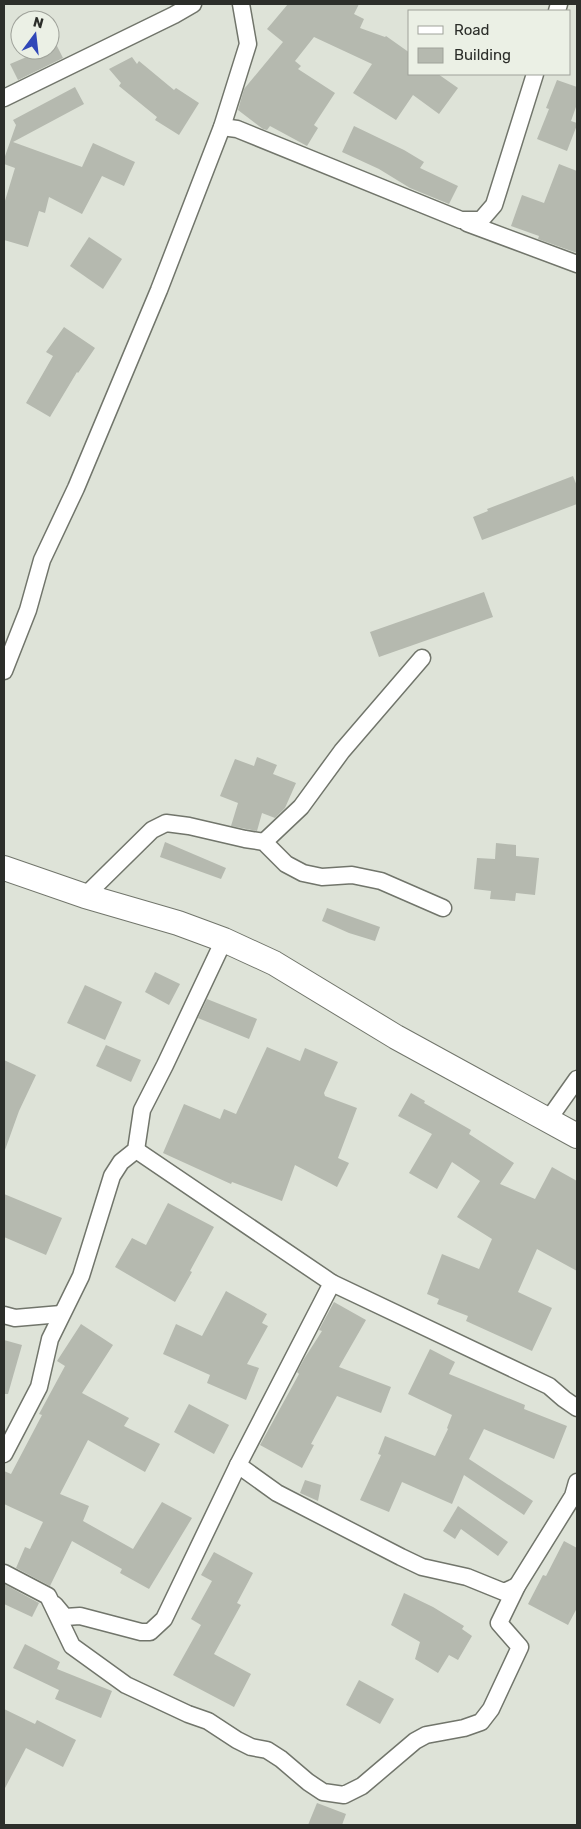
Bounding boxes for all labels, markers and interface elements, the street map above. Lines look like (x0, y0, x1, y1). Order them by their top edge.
north arrow (10, 10, 60, 60)
legend (408, 10, 571, 75)
text: N (31, 13, 45, 32)
text: Road (454, 21, 490, 39)
text: Building (454, 46, 511, 64)

